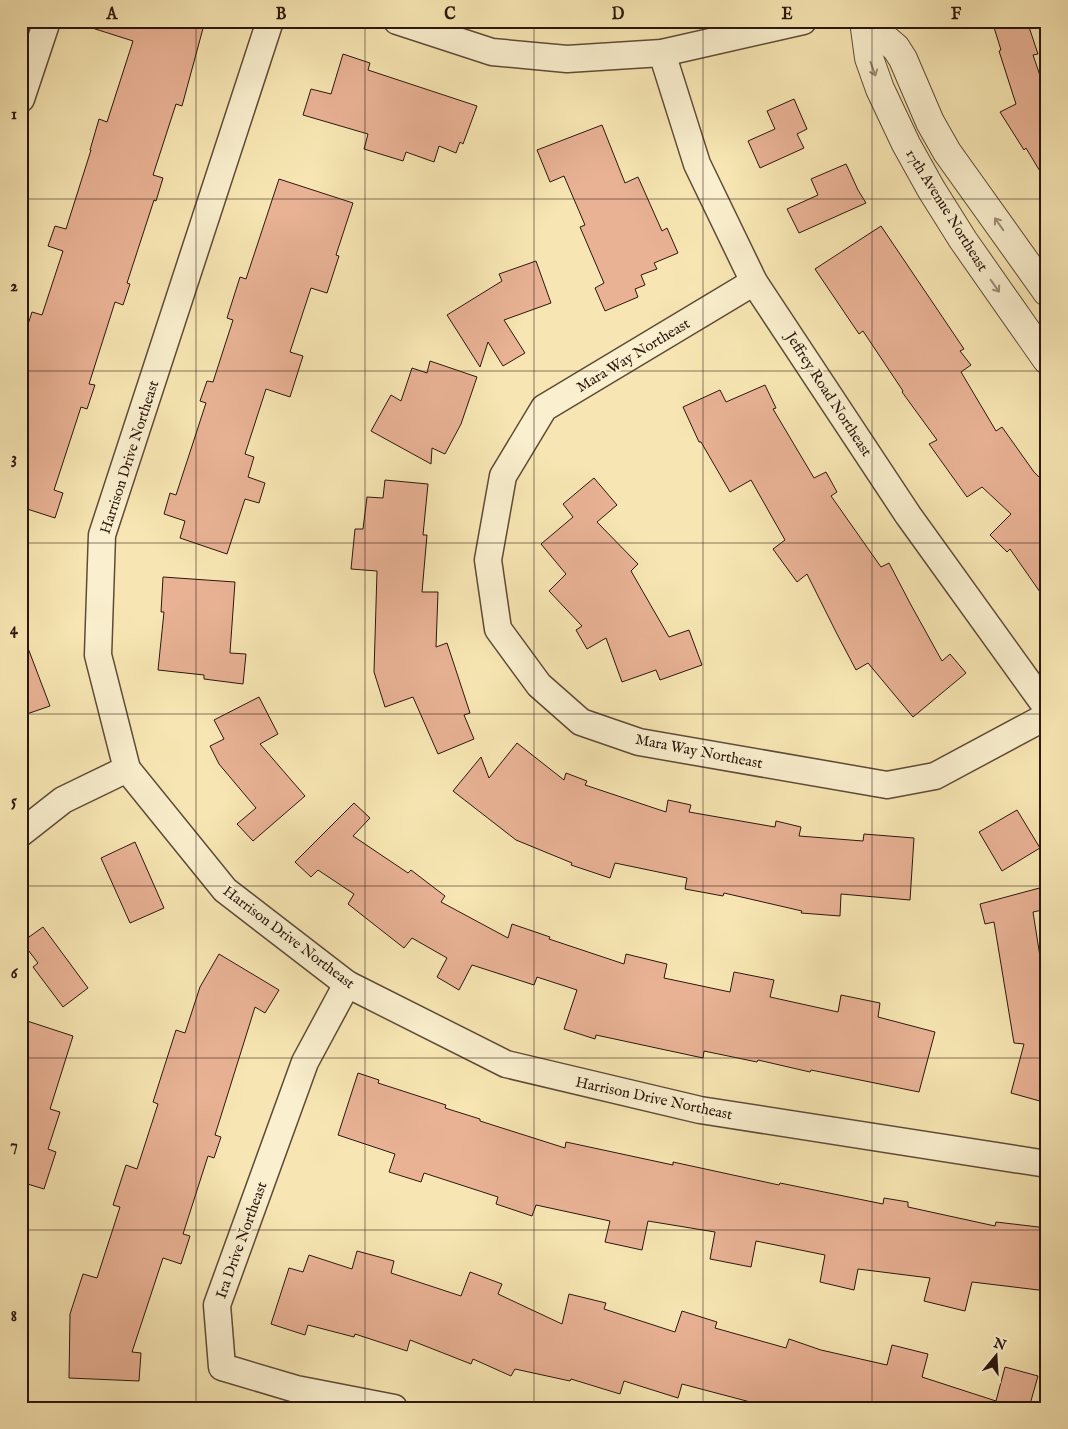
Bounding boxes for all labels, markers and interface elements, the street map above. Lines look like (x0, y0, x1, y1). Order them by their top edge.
text: A (106, 5, 119, 25)
text: B (276, 5, 287, 25)
text: C (444, 5, 456, 25)
text: D (612, 5, 625, 25)
text: E (781, 5, 793, 25)
text: F (951, 5, 962, 25)
one-way arrow (869, 60, 878, 76)
text: 1 (11, 105, 17, 125)
street label: 17th Avenue Northeast (901, 145, 992, 275)
one-way arrow (994, 217, 1004, 231)
text: 2 (10, 277, 18, 297)
one-way arrow (990, 279, 1000, 293)
street label: Mara Way Northeast (573, 314, 694, 397)
street label: Jeffrey Road Northeast (780, 327, 876, 460)
street label: Harrison Drive Northeast (96, 378, 163, 536)
text: 3 (11, 449, 17, 469)
text: 4 (10, 620, 19, 640)
street label: Mara Way Northeast (634, 730, 764, 773)
text: 5 (11, 792, 17, 812)
street label: Harrison Drive Northeast (219, 882, 358, 993)
text: 6 (11, 964, 19, 984)
street label: Harrison Drive Northeast (574, 1073, 734, 1124)
text: 7 (10, 1136, 18, 1156)
street label: Ira Drive Northeast (212, 1179, 271, 1301)
text: 8 (11, 1307, 17, 1327)
north arrow (970, 1332, 1020, 1382)
text: N (990, 1334, 1008, 1355)

